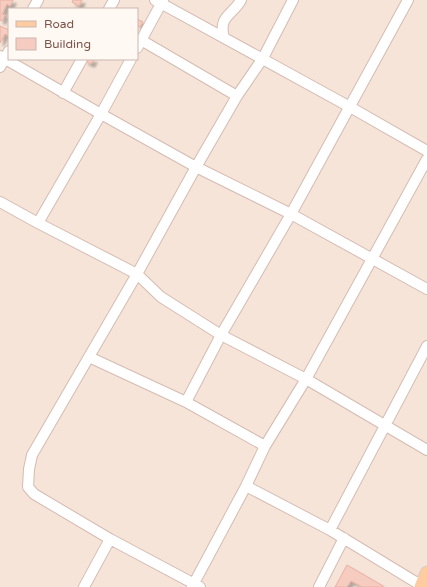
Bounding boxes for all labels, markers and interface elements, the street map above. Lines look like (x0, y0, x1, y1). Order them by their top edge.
legend (8, 8, 138, 60)
text: Road (44, 17, 74, 31)
text: Building (44, 37, 91, 51)

